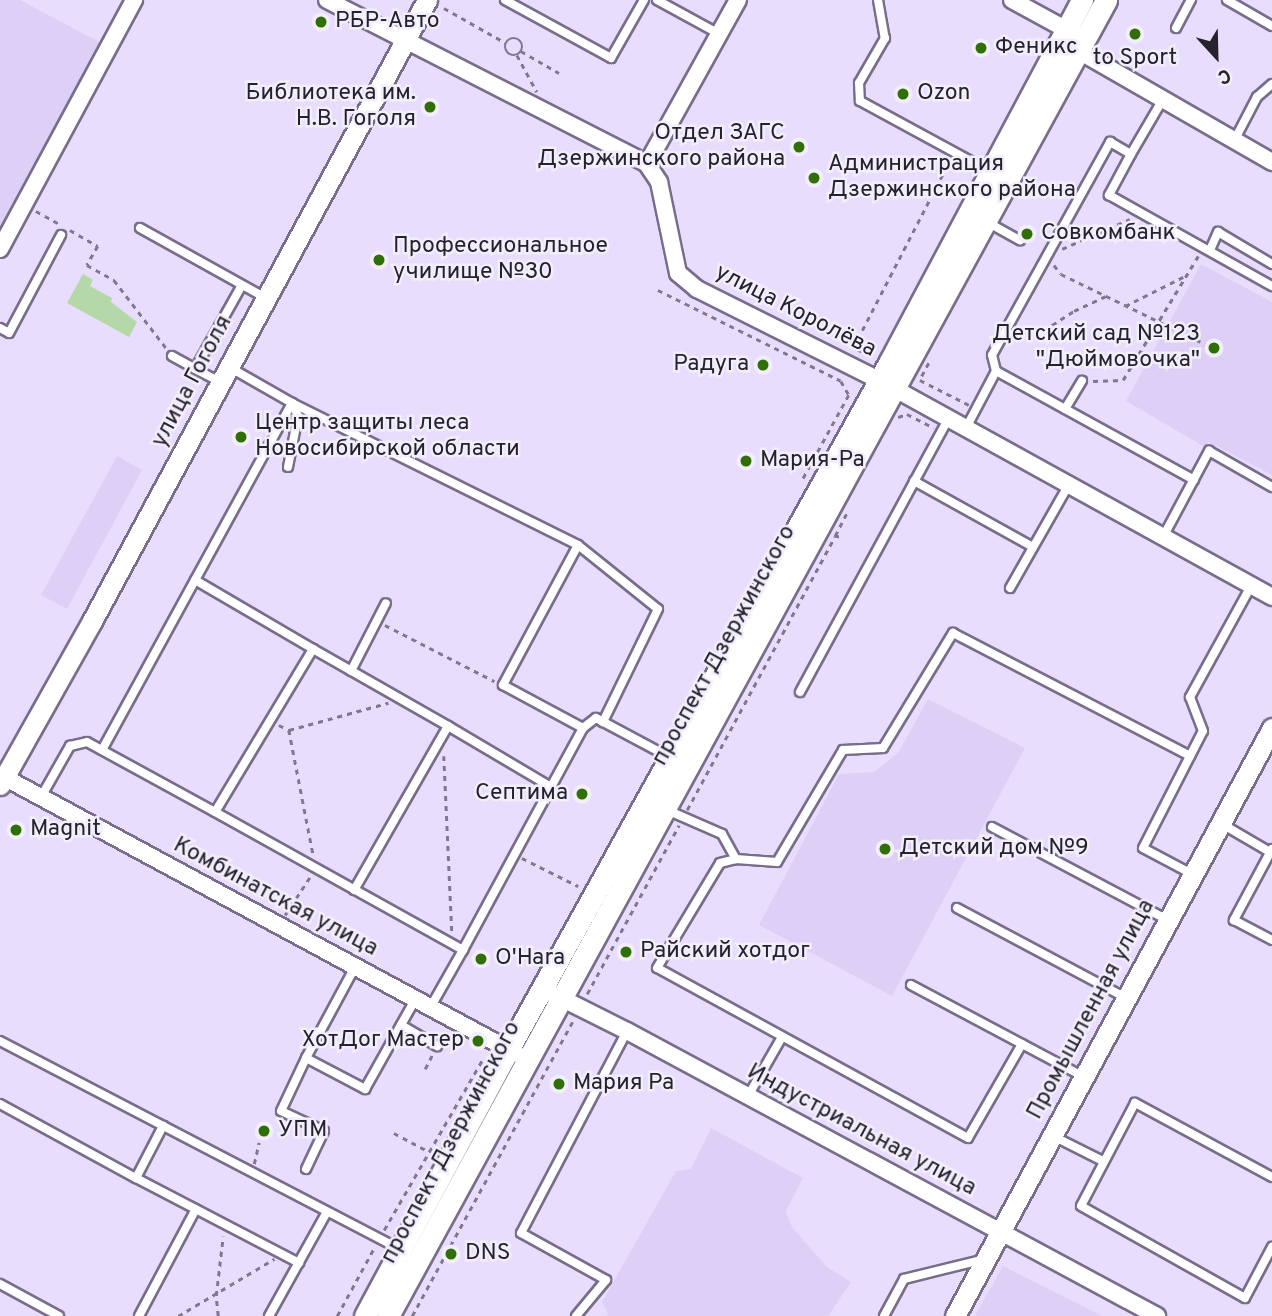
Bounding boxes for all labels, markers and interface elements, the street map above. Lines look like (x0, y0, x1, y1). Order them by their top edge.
place label: РБР-Авто (335, 8, 440, 36)
marker: РБР-Авто (313, 14, 329, 30)
north arrow (1181, 21, 1251, 91)
marker: to Sport (1127, 26, 1143, 42)
place label: Феникс (995, 34, 1078, 62)
marker: Феникс (973, 40, 989, 56)
place label: to Sport (1093, 45, 1177, 73)
text: С (1214, 62, 1234, 89)
place label: Библиотека им. Н.В. Гоголя (245, 80, 416, 134)
place label: Ozon (917, 80, 970, 108)
marker: Ozon (895, 86, 911, 102)
marker: Библиотека им. Н.В. Гоголя (422, 99, 438, 115)
place label: Отдел ЗАГС Дзержинского района (537, 120, 785, 174)
marker: Отдел ЗАГС Дзержинского района (791, 139, 807, 155)
place label: Администрация Дзержинского района (828, 151, 1076, 205)
marker: Администрация Дзержинского района (806, 170, 822, 186)
place label: Совкомбанк (1041, 220, 1176, 248)
marker: Совкомбанк (1019, 226, 1035, 242)
place label: Профессиональное училище №30 (393, 233, 608, 287)
marker: Профессиональное училище №30 (371, 252, 387, 268)
street label: улица Королёва (710, 260, 880, 364)
street label: улица Гоголя (147, 311, 239, 453)
place label: Детский сад №123 "Дюймовочка" (992, 321, 1200, 375)
marker: Детский сад №123 "Дюймовочка" (1206, 340, 1222, 356)
place label: Радуга (673, 351, 749, 379)
marker: Радуга (755, 357, 771, 373)
place label: Центр защиты леса Новосибирской области (255, 410, 520, 464)
marker: Центр защиты леса Новосибирской области (233, 429, 249, 445)
place label: Мария-Ра (760, 447, 865, 475)
marker: Мария-Ра (738, 453, 754, 469)
street label: проспект Дзержинского (647, 521, 803, 771)
place label: Септима (475, 780, 568, 808)
marker: Септима (574, 786, 590, 802)
place label: Magnit (30, 816, 101, 844)
marker: Magnit (8, 822, 24, 838)
street label: Комбинатская улица (168, 832, 382, 964)
place label: Детский дом №9 (899, 835, 1089, 863)
marker: Детский дом №9 (877, 841, 893, 857)
street label: Промышленная улица (1022, 895, 1162, 1125)
place label: Райский хотдог (640, 938, 810, 966)
marker: Райский хотдог (618, 944, 634, 960)
place label: O'Hara (495, 945, 565, 973)
marker: O'Hara (473, 951, 489, 967)
street label: проспект Дзержинского (376, 1017, 528, 1269)
place label: ХотДог Мастер (302, 1027, 464, 1055)
marker: ХотДог Мастер (470, 1033, 486, 1049)
street label: Индустриальная улица (742, 1059, 980, 1203)
place label: Мария Ра (573, 1070, 674, 1098)
marker: Мария Ра (551, 1076, 567, 1092)
place label: УПМ (278, 1117, 327, 1145)
marker: УПМ (256, 1123, 272, 1139)
place label: DNS (465, 1240, 511, 1268)
marker: DNS (443, 1246, 459, 1262)

